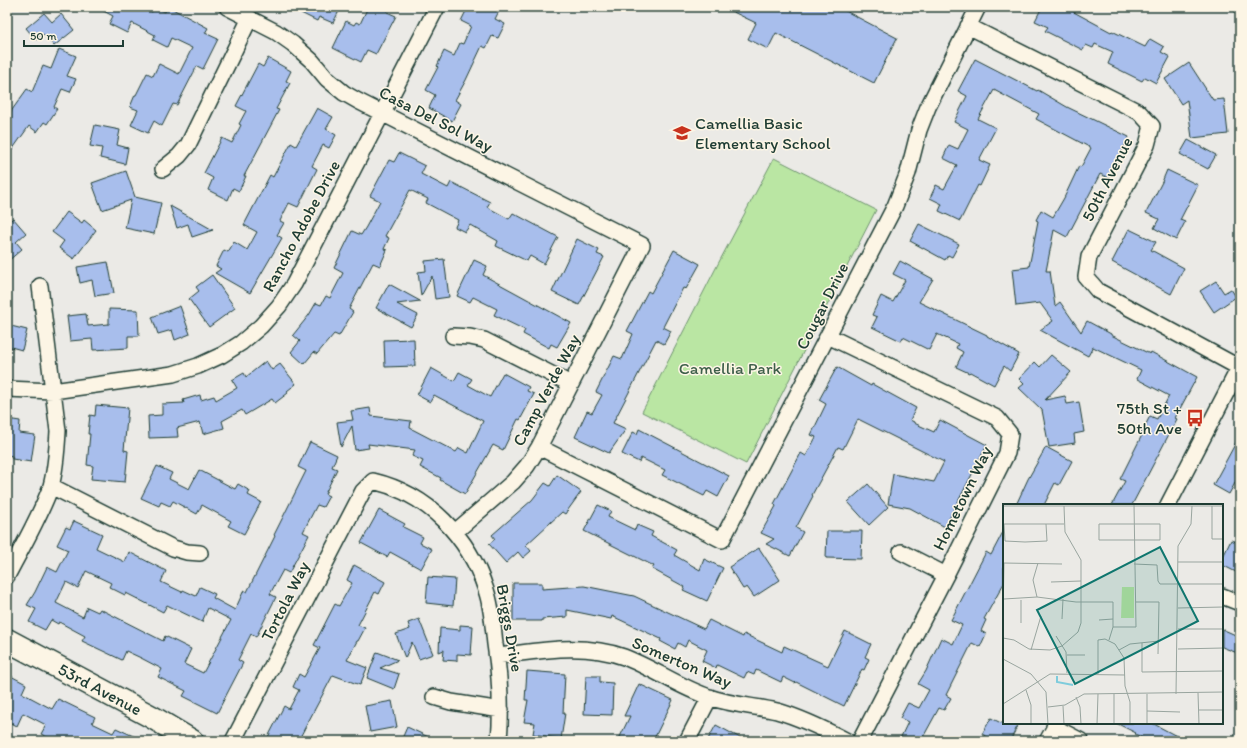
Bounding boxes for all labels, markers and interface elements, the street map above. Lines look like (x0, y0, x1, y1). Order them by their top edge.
scale bar (24, 22, 123, 48)
text: 50 m (30, 29, 56, 43)
street label: Casa Del Sol Way (376, 82, 496, 156)
place label: Camellia Basic Elementary School (695, 113, 831, 153)
school or university icon: Camellia Basic Elementary School (672, 123, 692, 143)
street label: 50th Avenue (1077, 133, 1137, 225)
street label: Rancho Adobe Drive (258, 157, 344, 295)
street label: Cougar Drive (792, 259, 852, 353)
street label: Camp Verde Way (508, 331, 584, 449)
park label: Camellia Park (679, 358, 781, 378)
place label: 75th St + 50th Ave (1117, 398, 1182, 438)
bus stop icon: 75th St + 50th Ave (1185, 408, 1205, 428)
street label: Hometown Way (928, 443, 996, 553)
inset map (1003, 504, 1223, 724)
street label: Tortola Way (256, 558, 314, 644)
street label: Briggs Drive (492, 583, 528, 673)
street label: Somerton Way (629, 632, 735, 692)
street label: 53rd Avenue (55, 659, 145, 719)

